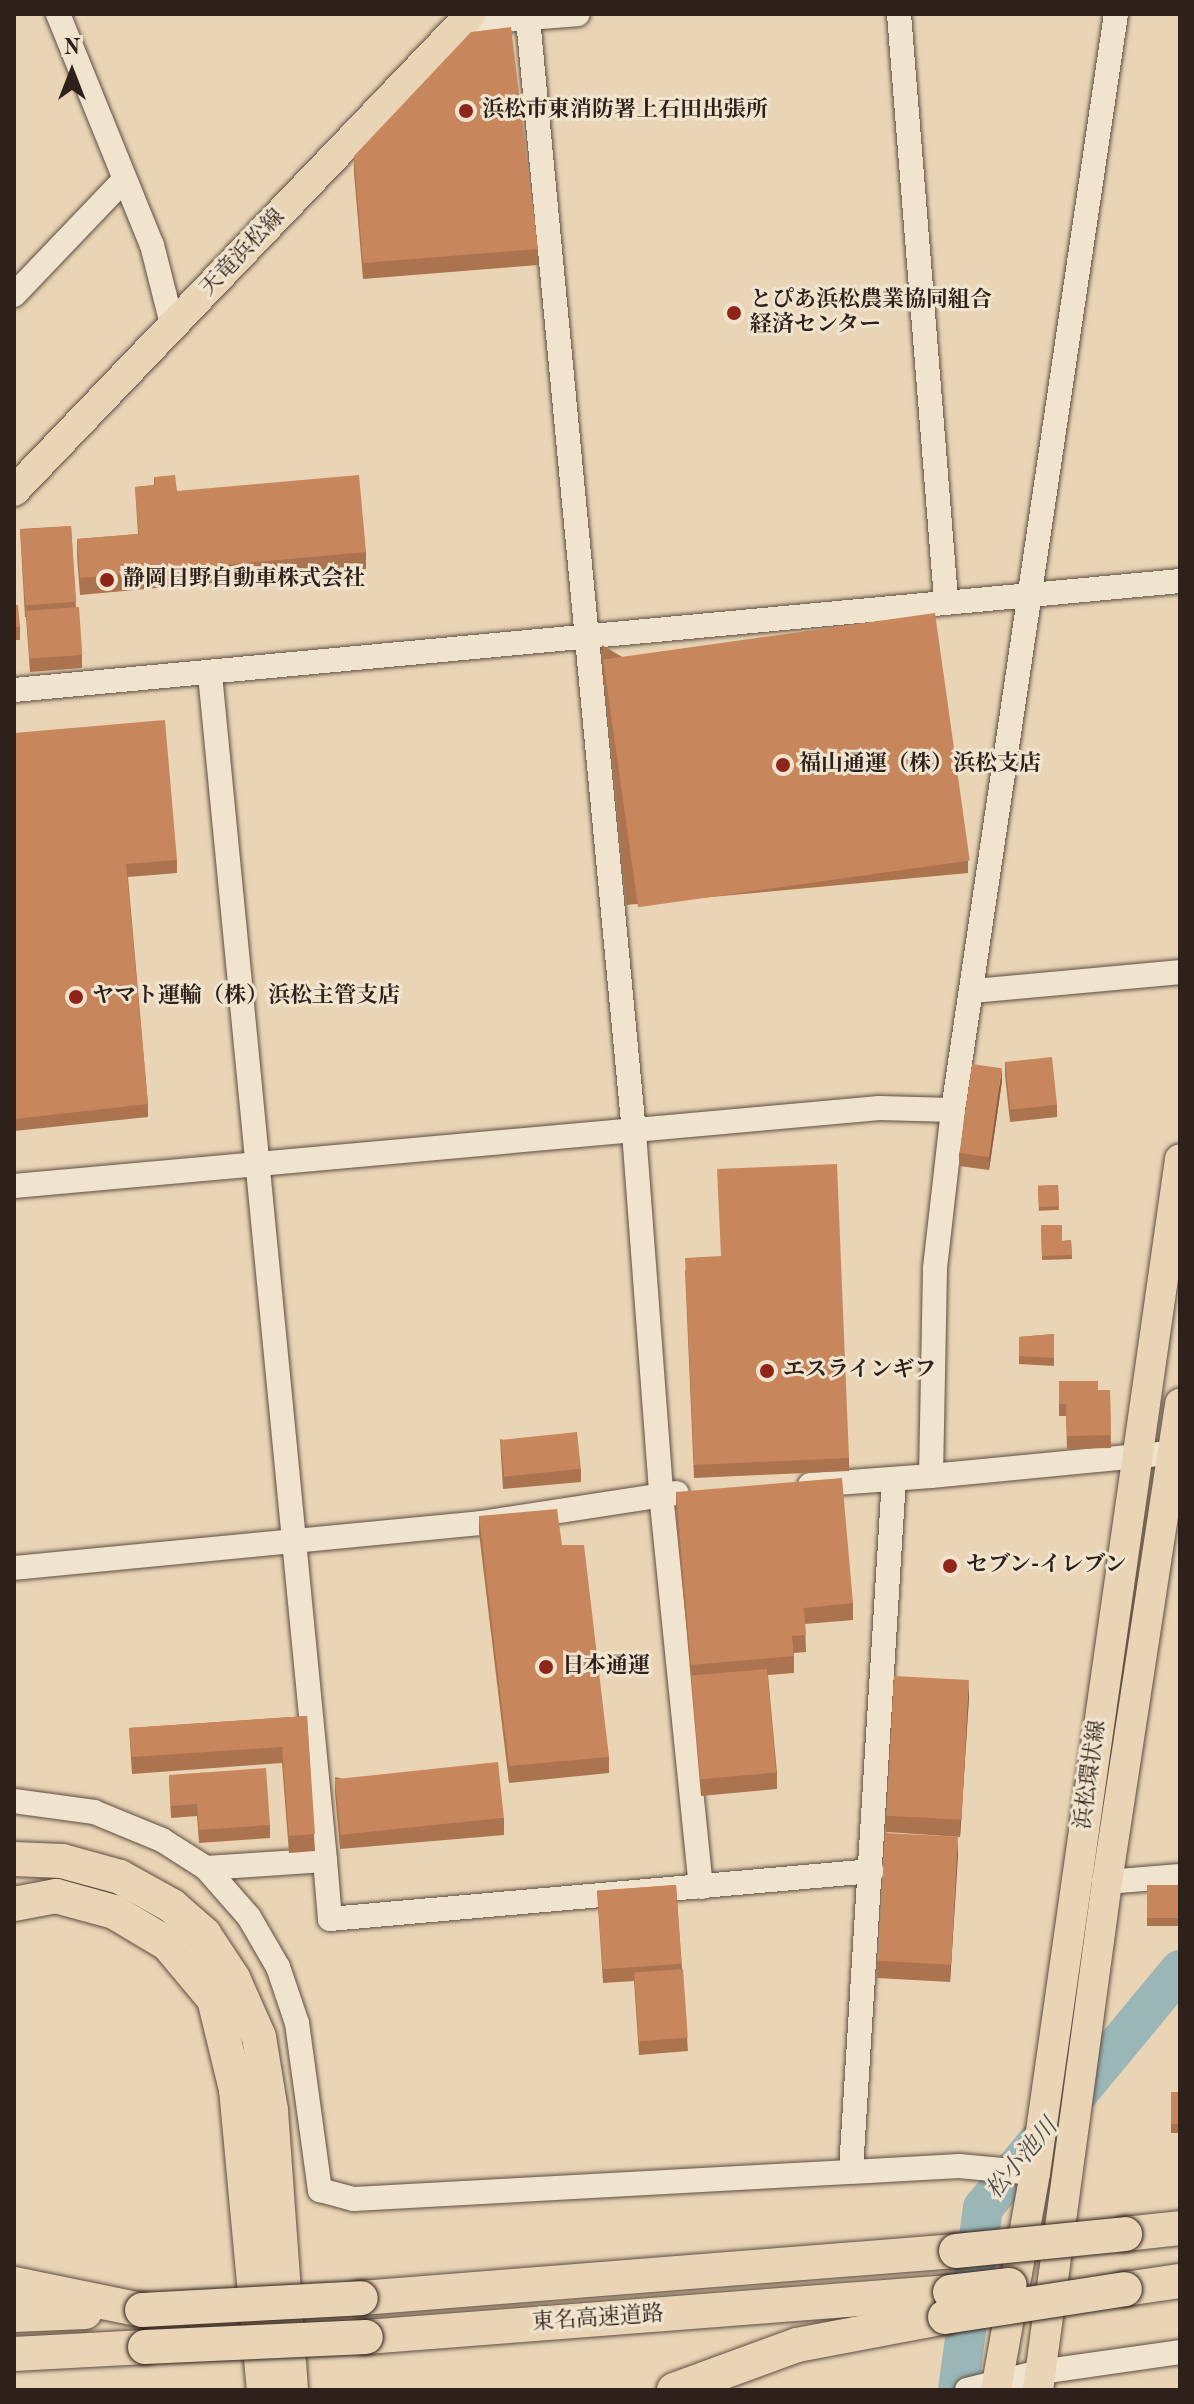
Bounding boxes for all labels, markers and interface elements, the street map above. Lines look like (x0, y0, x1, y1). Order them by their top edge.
north arrow (32, 32, 112, 112)
text: N (64, 37, 80, 59)
place label: 浜松市東消防署上石田出張所 (482, 98, 768, 124)
marker: 浜松市東消防署上石田出張所 (457, 102, 475, 120)
street label: 天竜浜松線 (195, 204, 291, 302)
place label: とぴあ浜松農業協同組合 経済センター (750, 287, 992, 338)
marker: とぴあ浜松農業協同組合 経済センター (725, 304, 743, 322)
place label: 静岡日野自動車株式会社 (123, 567, 365, 593)
marker: 静岡日野自動車株式会社 (98, 571, 116, 589)
place label: 福山通運（株）浜松支店 (799, 752, 1041, 778)
marker: 福山通運（株）浜松支店 (774, 756, 792, 774)
place label: ヤマト運輸（株）浜松主管支店 (92, 984, 400, 1010)
marker: ヤマト運輸（株）浜松主管支店 (67, 988, 85, 1006)
place label: エスラインギフ (783, 1358, 937, 1384)
marker: エスラインギフ (758, 1362, 776, 1380)
place label: セブン-イレブン (966, 1553, 1128, 1579)
marker: セブン-イレブン (941, 1557, 959, 1575)
place label: 日本通運 (562, 1654, 650, 1680)
marker: 日本通運 (537, 1658, 555, 1676)
street label: 浜松環状線 (1070, 1719, 1112, 1831)
water label: 松小池川 (981, 2114, 1065, 2206)
street label: 東名高速道路 (531, 2301, 665, 2337)

